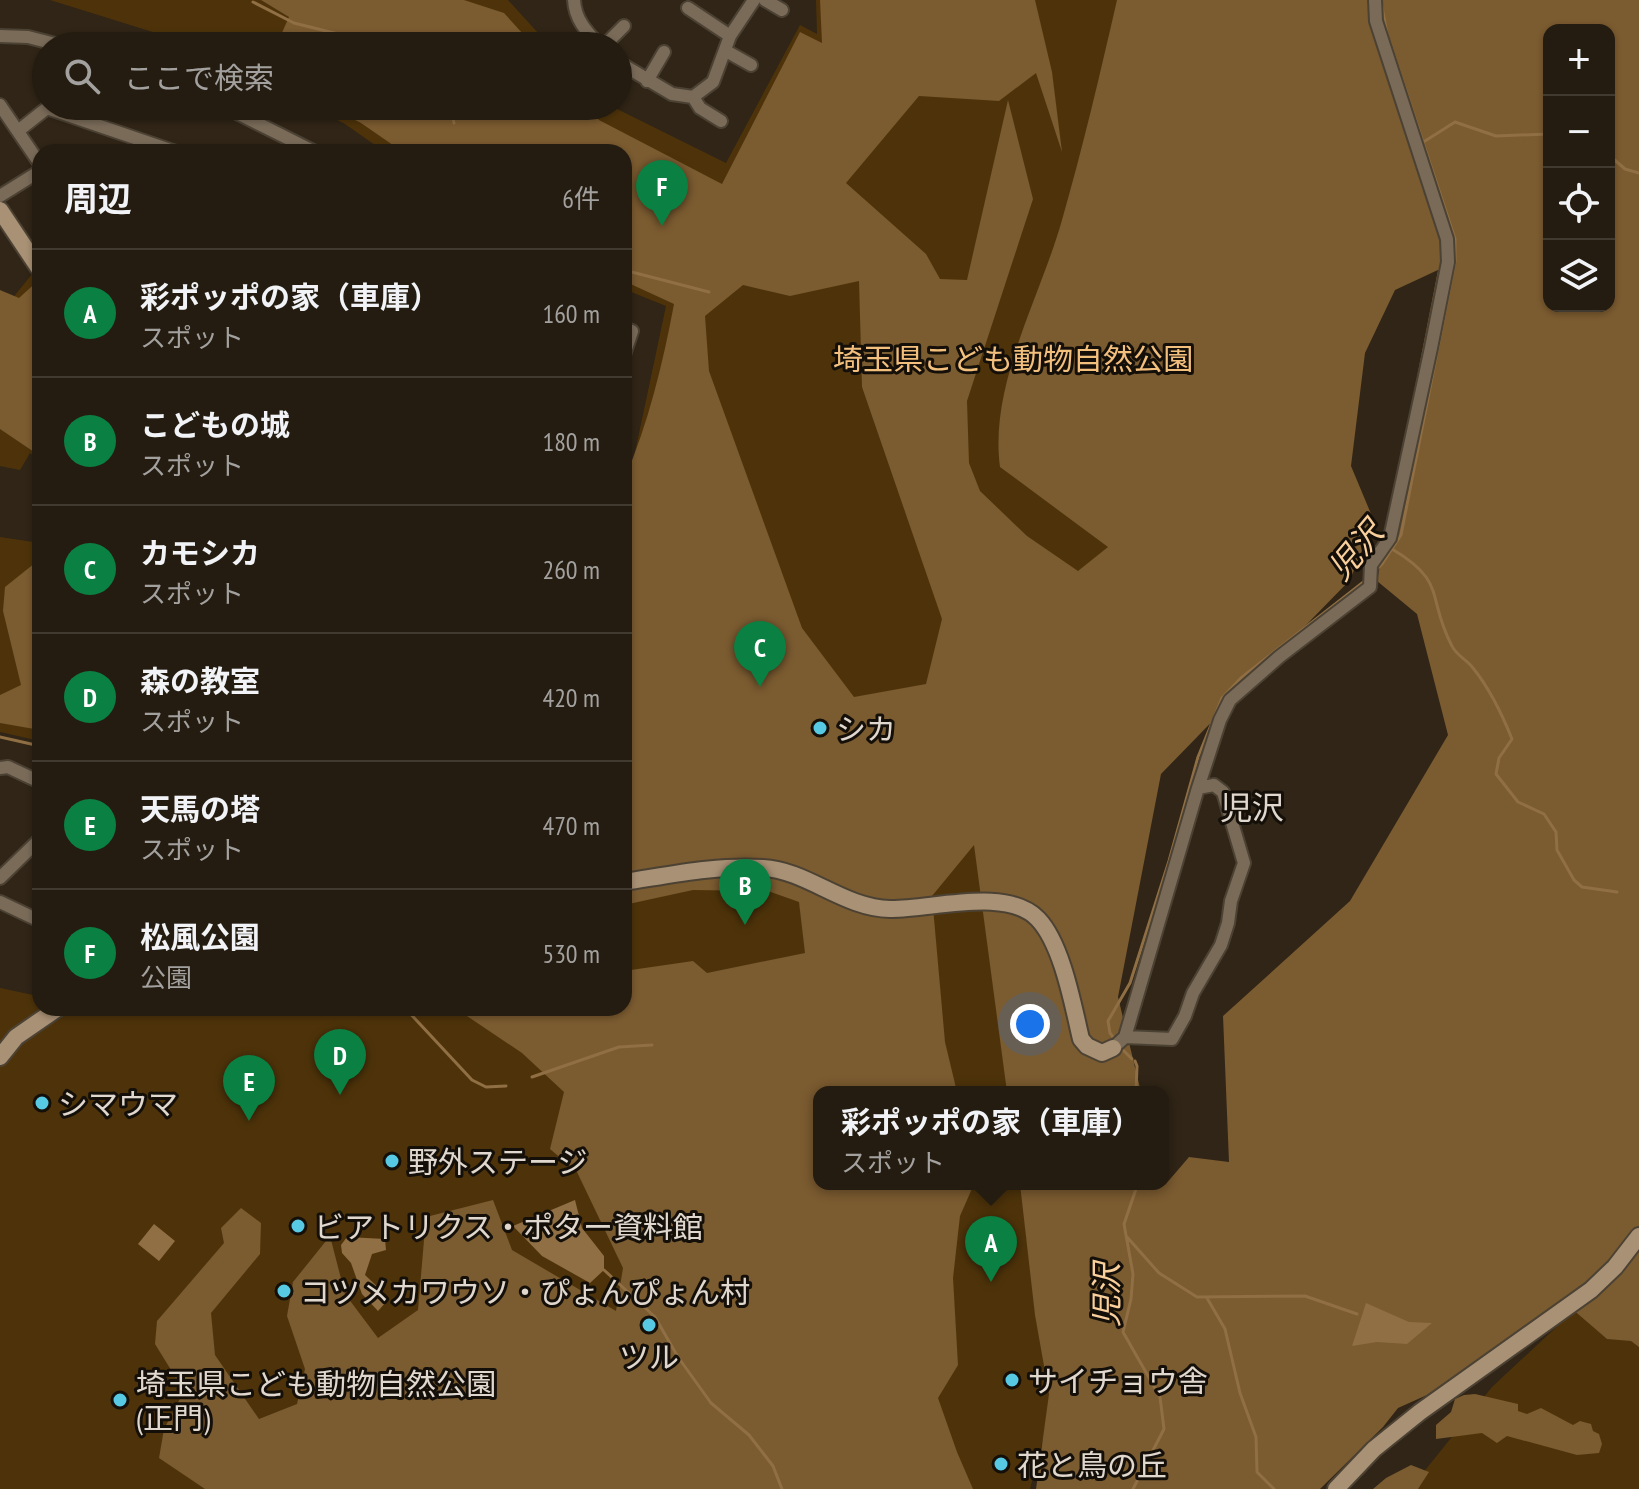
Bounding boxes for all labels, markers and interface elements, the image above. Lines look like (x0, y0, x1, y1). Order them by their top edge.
map controls (1543, 24, 1615, 312)
button: + (1543, 24, 1615, 96)
search box (32, 32, 632, 120)
icon: search (60, 54, 104, 98)
text: ここで検索 (124, 58, 274, 97)
button: − (1543, 96, 1615, 168)
pin: F (636, 160, 688, 226)
button: locate (1543, 168, 1615, 240)
text: 周辺 (64, 176, 132, 220)
text: 6件 (562, 182, 600, 215)
button: layers (1543, 240, 1615, 312)
text: 彩ポッポの家（車庫） (140, 277, 440, 316)
text: A (83, 297, 97, 330)
text: 160 m (542, 297, 600, 330)
text: スポット (140, 321, 244, 354)
park label: 埼玉県こども動物自然公園 (833, 339, 1193, 378)
text: こどもの城 (140, 405, 290, 444)
text: B (84, 425, 96, 458)
text: 180 m (542, 425, 600, 458)
text: スポット (140, 449, 244, 482)
water label: 児沢 (1318, 509, 1394, 588)
text: カモシカ (140, 533, 260, 572)
text: C (84, 553, 96, 586)
text: 260 m (542, 553, 600, 586)
text: スポット (140, 577, 244, 610)
pin: C (734, 621, 786, 687)
text: 森の教室 (140, 661, 260, 700)
text: D (83, 681, 97, 714)
text: 420 m (542, 681, 600, 714)
text: スポット (140, 705, 244, 738)
place label: シカ (836, 709, 896, 748)
marker: シカ (811, 719, 829, 737)
district label: 児沢 (1220, 786, 1284, 828)
text: 天馬の塔 (140, 789, 260, 828)
text: E (84, 809, 96, 842)
text: 470 m (542, 809, 600, 842)
text: スポット (140, 833, 244, 866)
pin: B (719, 859, 771, 925)
text: 松風公園 (140, 917, 260, 956)
text: F (85, 937, 95, 970)
text: 530 m (542, 937, 600, 970)
text: 公園 (140, 961, 192, 994)
your location (1010, 1004, 1050, 1044)
pin: D (314, 1029, 366, 1095)
pin: E (223, 1055, 275, 1121)
place label: シマウマ (58, 1084, 178, 1123)
popup (813, 1086, 1169, 1190)
marker: シマウマ (33, 1094, 51, 1112)
text: 彩ポッポの家（車庫） (841, 1102, 1141, 1141)
place label: 野外ステージ (408, 1142, 587, 1181)
text: スポット (841, 1146, 945, 1179)
marker: 野外ステージ (383, 1152, 401, 1170)
place label: ビアトリクス・ポター資料館 (314, 1207, 703, 1246)
pin: A (965, 1216, 1017, 1282)
marker: ビアトリクス・ポター資料館 (289, 1217, 307, 1235)
water label: 児沢 (1085, 1259, 1127, 1327)
place label: コツメカワウソ・ぴょんぴょん村 (300, 1272, 750, 1311)
marker: コツメカワウソ・ぴょんぴょん村 (275, 1282, 293, 1300)
marker: ツル (640, 1316, 658, 1334)
place label: ツル (619, 1337, 679, 1376)
place label: サイチョウ舎 (1028, 1361, 1208, 1400)
place label: 埼玉県こども動物自然公園 (正門) (136, 1364, 496, 1437)
marker: サイチョウ舎 (1003, 1371, 1021, 1389)
marker: 埼玉県こども動物自然公園 (正門) (111, 1391, 129, 1409)
place label: 花と鳥の丘 (1017, 1445, 1167, 1484)
marker: 花と鳥の丘 (992, 1455, 1010, 1473)

